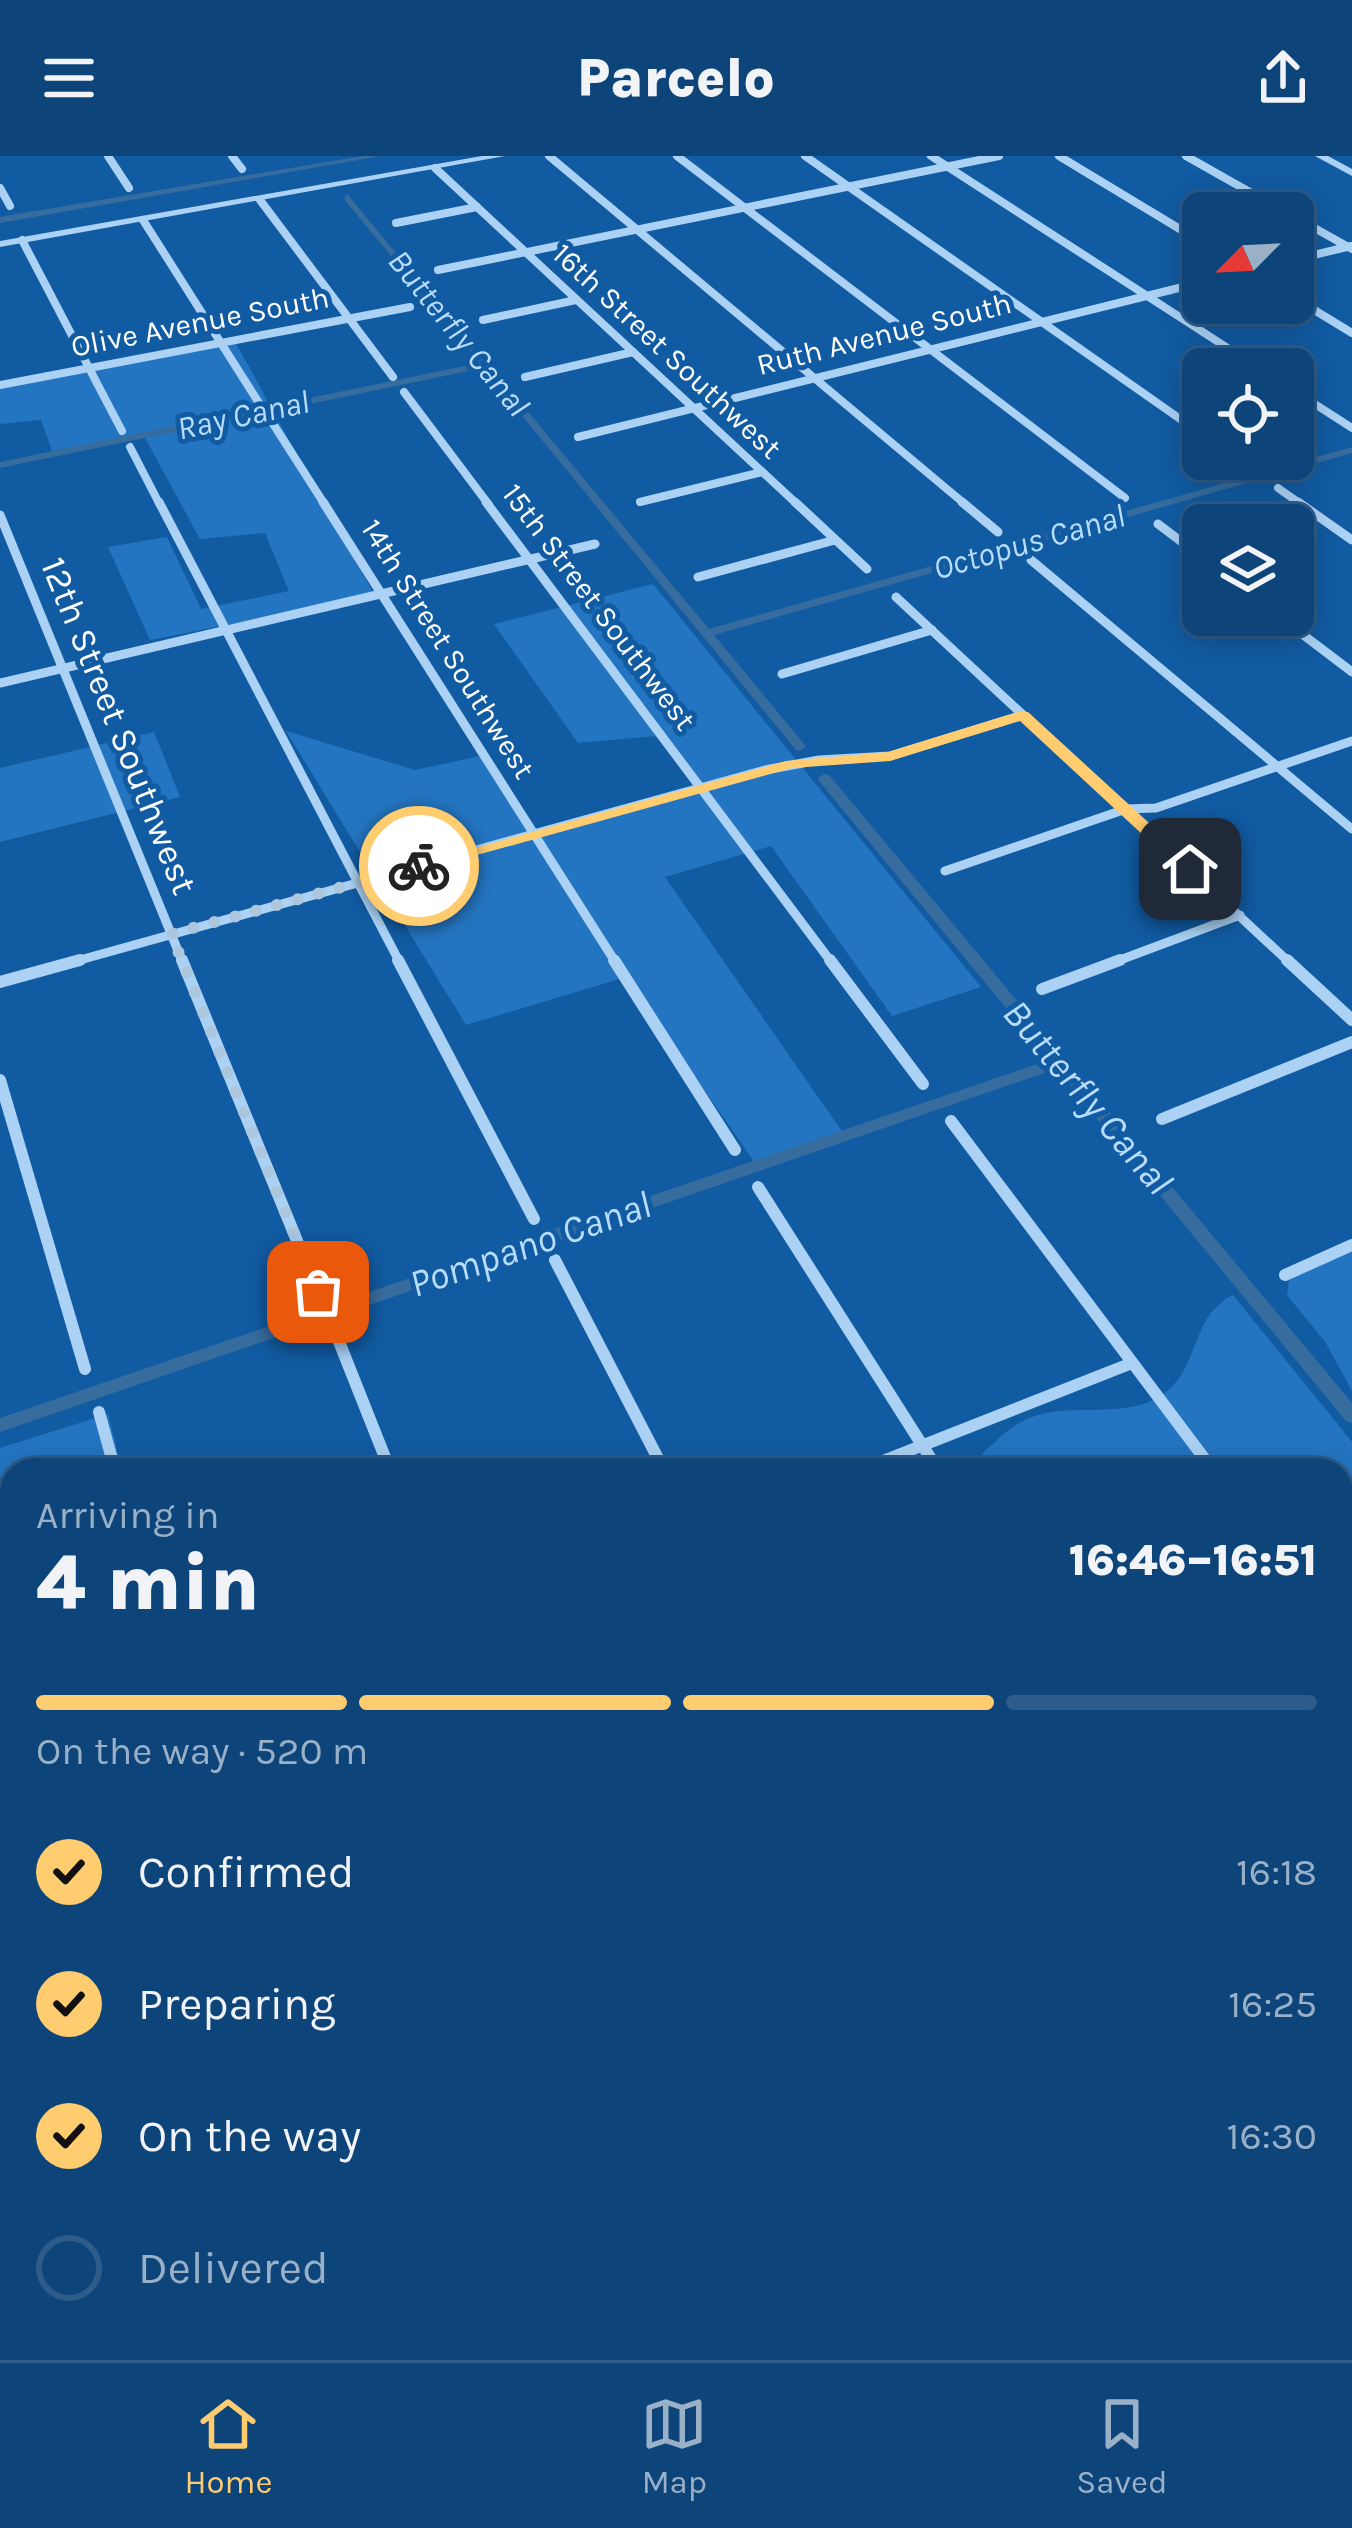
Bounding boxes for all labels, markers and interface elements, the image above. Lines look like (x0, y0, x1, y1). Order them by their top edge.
icon: menu (36, 45, 102, 111)
icon: share (1250, 45, 1316, 111)
text: Parcelo (577, 46, 775, 110)
north arrow (1182, 192, 1314, 324)
map controls (1182, 192, 1314, 636)
street label: 16th Street Southwest (545, 236, 789, 466)
water label: Butterfly Canal (380, 242, 538, 424)
street label: Olive Avenue South (68, 279, 332, 365)
street label: Ruth Avenue South (753, 285, 1015, 383)
button: locate (1182, 348, 1314, 480)
water label: Ray Canal (174, 382, 312, 448)
street label: 15th Street Southwest (495, 477, 703, 737)
water label: Octopus Canal (929, 496, 1129, 588)
button: layers (1182, 504, 1314, 636)
street label: 14th Street Southwest (354, 513, 542, 785)
street label: 12th Street Southwest (32, 551, 206, 901)
courier (359, 806, 479, 926)
pin (1139, 818, 1241, 920)
icon: bike (386, 833, 452, 899)
icon: home (1157, 836, 1223, 902)
water label: Butterfly Canal (993, 990, 1183, 1204)
water label: Pompano Canal (403, 1181, 657, 1307)
pin (267, 1241, 369, 1343)
icon: bag (285, 1259, 351, 1325)
text: Arriving in (36, 1492, 219, 1538)
text: 16:46–16:51 (1069, 1534, 1317, 1586)
text: 4 min (36, 1537, 260, 1629)
text: On the way · 520 m (36, 1728, 368, 1774)
icon: check (36, 1839, 102, 1905)
text: Confirmed (138, 1846, 354, 1898)
text: 16:18 (1236, 1849, 1317, 1895)
icon: check (36, 1971, 102, 2037)
text: Preparing (138, 1978, 336, 2030)
text: 16:25 (1228, 1981, 1317, 2027)
icon: check (36, 2103, 102, 2169)
text: On the way (138, 2110, 361, 2162)
text: 16:30 (1227, 2113, 1317, 2159)
text: Delivered (138, 2242, 329, 2294)
tab: Home (184, 2391, 272, 2501)
tab: Map (641, 2391, 707, 2501)
tab: Saved (1076, 2391, 1168, 2501)

